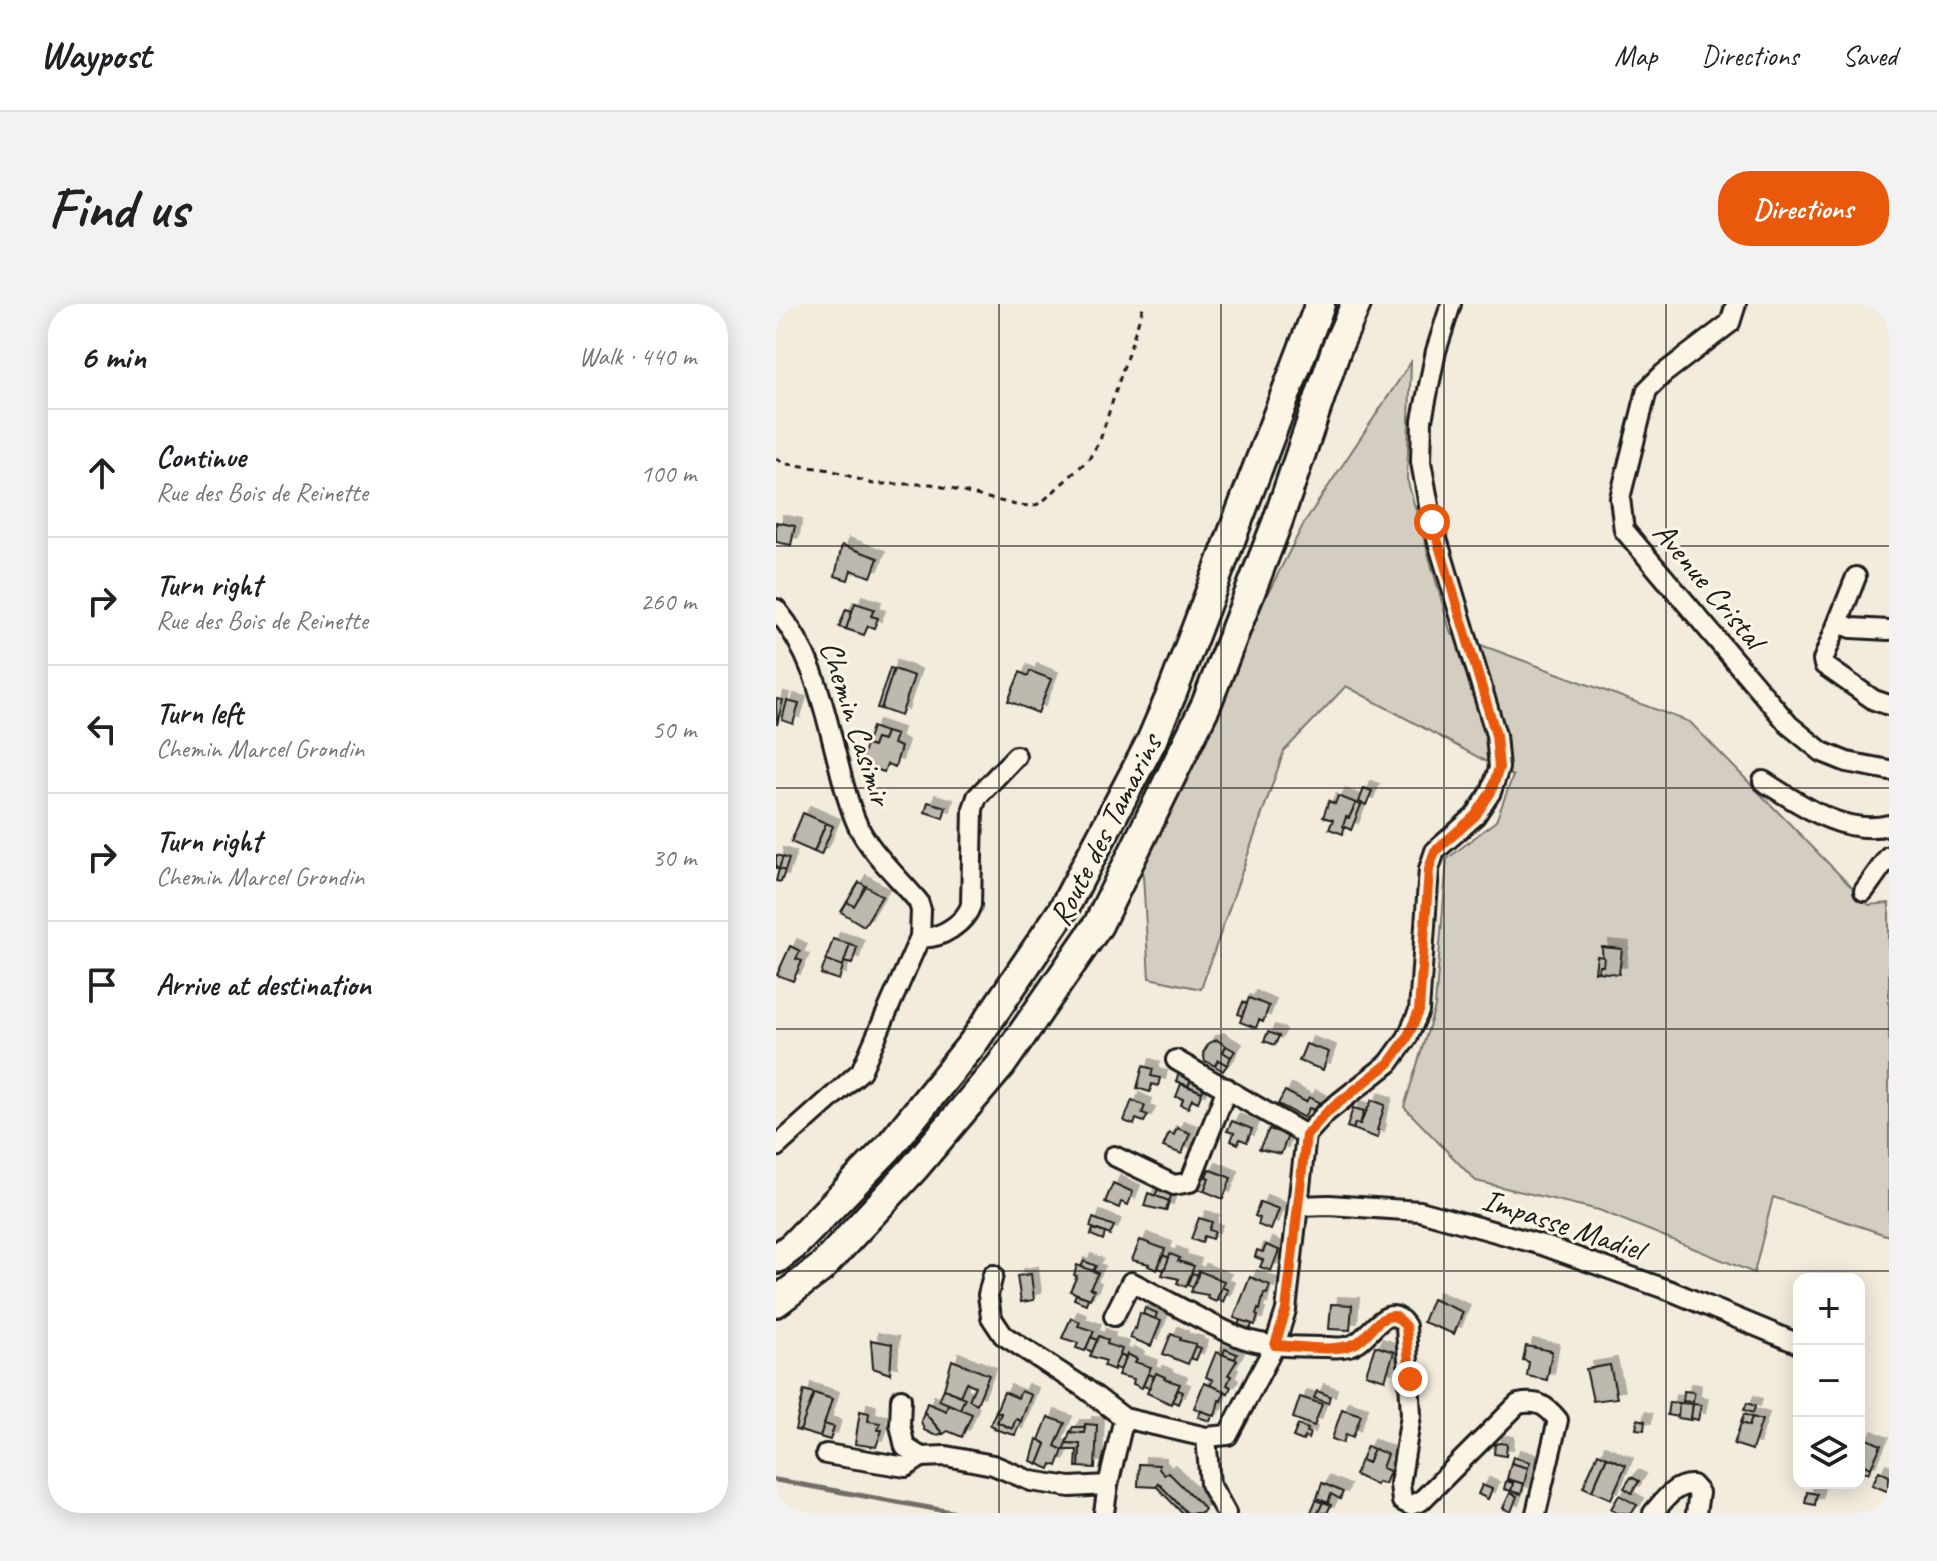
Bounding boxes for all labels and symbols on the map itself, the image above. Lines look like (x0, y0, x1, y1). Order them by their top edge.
route start (1414, 504, 1450, 540)
street label: Avenue Cristal (1644, 513, 1778, 661)
street label: Chemin Casimir (810, 636, 903, 813)
street label: Route des Tamarins (1039, 725, 1172, 932)
street label: Impasse Madiel (1477, 1179, 1654, 1271)
route end (1392, 1361, 1428, 1397)

